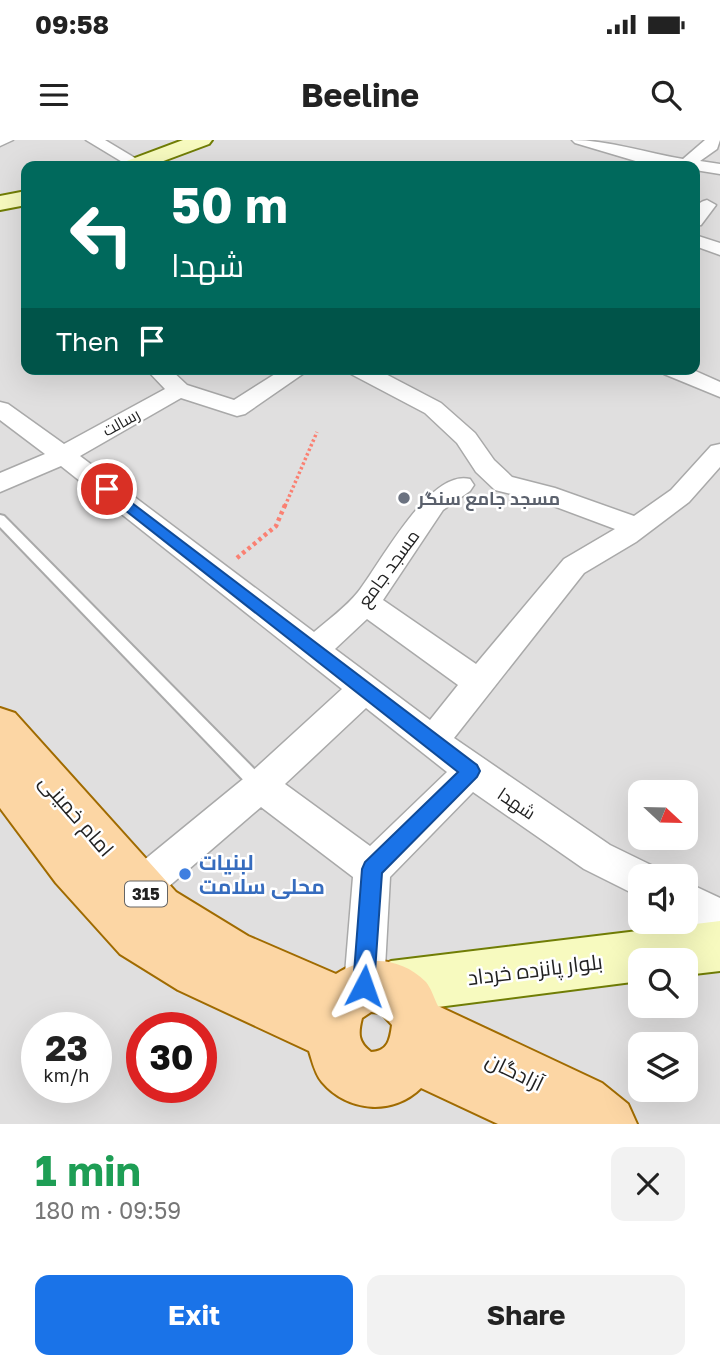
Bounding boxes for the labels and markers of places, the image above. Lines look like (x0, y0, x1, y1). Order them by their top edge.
pin (77, 459, 137, 519)
place label: مسجد جامع سنگر (417, 487, 560, 511)
marker: مسجد جامع سنگر (396, 490, 412, 506)
place label: لبنیات محلی سلامت (199, 849, 325, 899)
marker: لبنیات محلی سلامت (177, 866, 193, 882)

